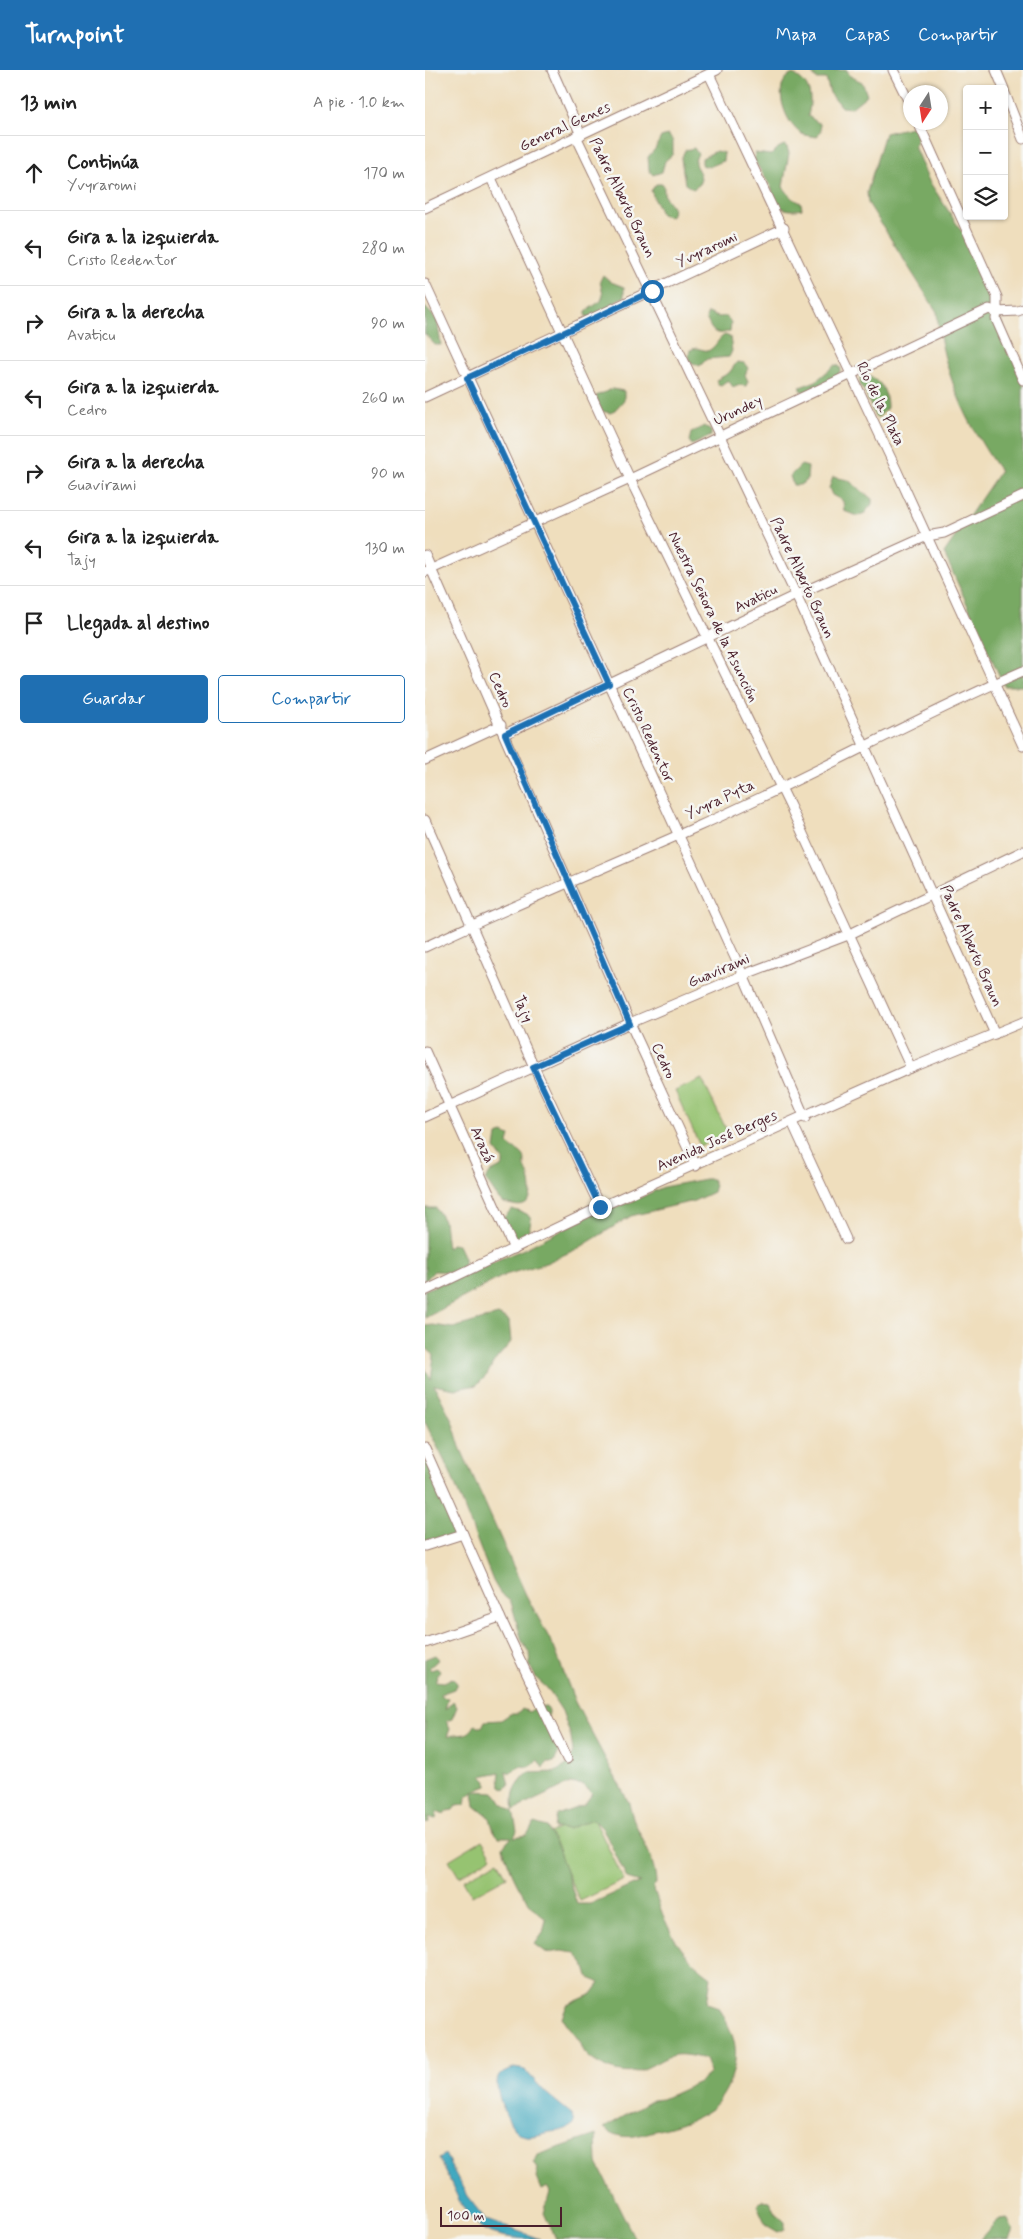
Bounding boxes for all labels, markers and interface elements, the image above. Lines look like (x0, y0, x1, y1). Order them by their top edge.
text: Turnpoint (25, 20, 125, 51)
text: Mapa (776, 23, 817, 47)
text: Capas (845, 23, 890, 47)
text: Compartir (918, 23, 998, 47)
north arrow (903, 85, 948, 130)
map controls (963, 85, 1008, 220)
button: + (963, 85, 1008, 130)
text: 13 min (20, 89, 77, 117)
text: A pie · 1.0 km (313, 92, 405, 113)
street label: General Genes (516, 97, 614, 157)
button: − (963, 130, 1008, 175)
street label: Padre Alberto Braun (584, 134, 660, 262)
text: Continúa (67, 150, 139, 175)
icon: ahead (20, 159, 48, 187)
text: 170 m (363, 163, 405, 184)
text: Yvyraromi (67, 175, 137, 196)
button: layers (963, 175, 1008, 220)
text: Gira a la izquierda (67, 225, 218, 250)
street label: Yvyraromi (673, 227, 741, 273)
icon: left (20, 234, 48, 262)
text: 280 m (362, 238, 405, 259)
text: Cristo Redentor (67, 250, 177, 271)
route start (641, 280, 664, 303)
text: Gira a la derecha (67, 300, 205, 325)
icon: right (20, 309, 48, 337)
text: 90 m (371, 313, 405, 334)
text: Avaticu (67, 325, 115, 346)
street label: Río de la Plata (851, 359, 909, 449)
text: Gira a la izquierda (67, 375, 218, 400)
icon: left (20, 384, 48, 412)
text: 260 m (362, 388, 405, 409)
street label: Urundey (710, 391, 766, 431)
text: Cedro (67, 400, 107, 421)
text: Gira a la derecha (67, 450, 205, 475)
icon: right (20, 459, 48, 487)
text: 90 m (371, 463, 405, 484)
text: Guavirami (67, 475, 137, 496)
street label: Padre Alberto Braun (765, 514, 839, 642)
text: Gira a la izquierda (67, 525, 218, 550)
street label: Nuestra Señora de la Asunción (663, 528, 763, 706)
icon: left (20, 534, 48, 562)
text: 130 m (364, 538, 405, 559)
text: Tajy (67, 550, 96, 571)
street label: Avaticu (731, 580, 781, 618)
icon: arrive (20, 609, 48, 637)
text: Llegada al destino (67, 611, 209, 636)
street label: Cedro (483, 669, 517, 711)
button: Guardar (20, 675, 208, 723)
button: Compartir (218, 675, 405, 723)
street label: Cristo Redentor (617, 684, 679, 787)
street label: Yvyra Pyta (682, 775, 758, 825)
street label: Padre Alberto Braun (935, 882, 1007, 1010)
street label: Guavirami (685, 949, 753, 993)
street label: Tajy (509, 993, 538, 1025)
street label: Cedro (646, 1040, 680, 1082)
street label: Avenida José Berges (654, 1105, 781, 1177)
street label: Arazá (465, 1123, 499, 1167)
route end (589, 1196, 612, 1219)
scale bar (440, 2204, 563, 2227)
text: 100 m (447, 2207, 485, 2225)

